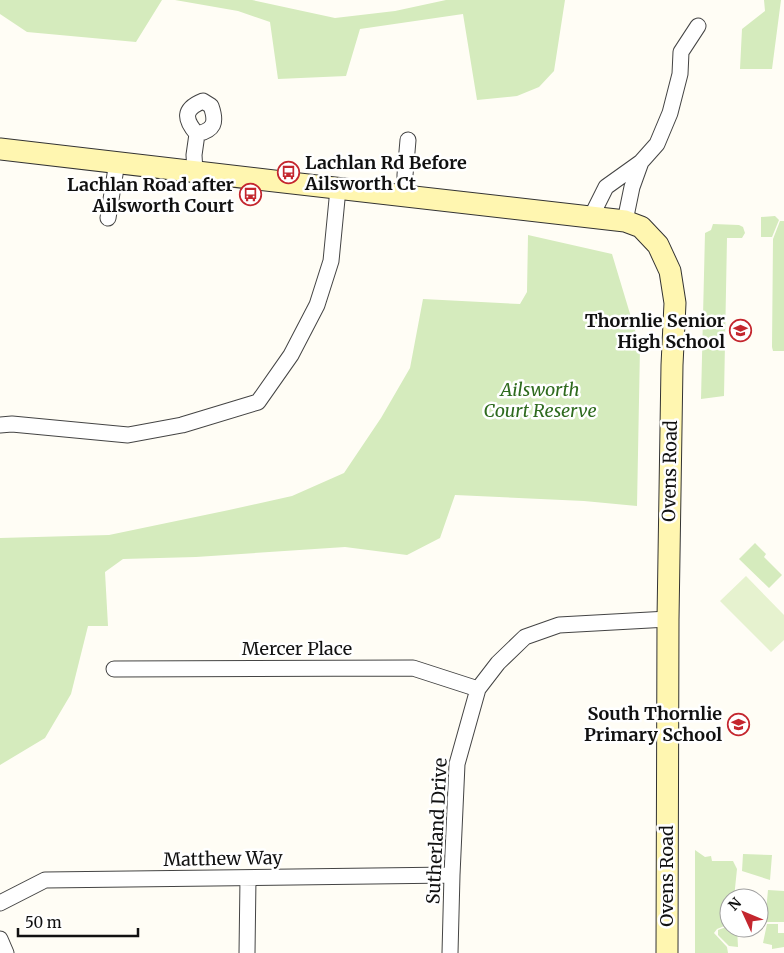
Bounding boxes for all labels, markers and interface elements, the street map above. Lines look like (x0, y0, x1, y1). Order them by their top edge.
place label: Lachlan Rd Before Ailsworth Ct (304, 151, 467, 195)
bus stop icon: Lachlan Rd Before Ailsworth Ct (277, 161, 301, 185)
place label: Lachlan Road after Ailsworth Court (67, 173, 235, 217)
bus stop icon: Lachlan Road after Ailsworth Court (238, 183, 262, 207)
place label: Thornlie Senior High School (585, 309, 725, 353)
school or university icon: Thornlie Senior High School (729, 319, 753, 343)
park label: Ailsworth Court Reserve (483, 378, 597, 422)
street label: Ovens Road (657, 420, 682, 522)
street label: Mercer Place (242, 637, 352, 660)
place label: South Thornlie Primary School (584, 702, 722, 746)
school or university icon: South Thornlie Primary School (726, 712, 750, 736)
street label: Sutherland Drive (421, 757, 452, 905)
street label: Ovens Road (655, 825, 678, 927)
street label: Matthew Way (163, 846, 283, 871)
north arrow (719, 888, 769, 938)
text: N (724, 894, 745, 914)
scale bar (18, 906, 138, 938)
text: 50 m (25, 913, 62, 932)

